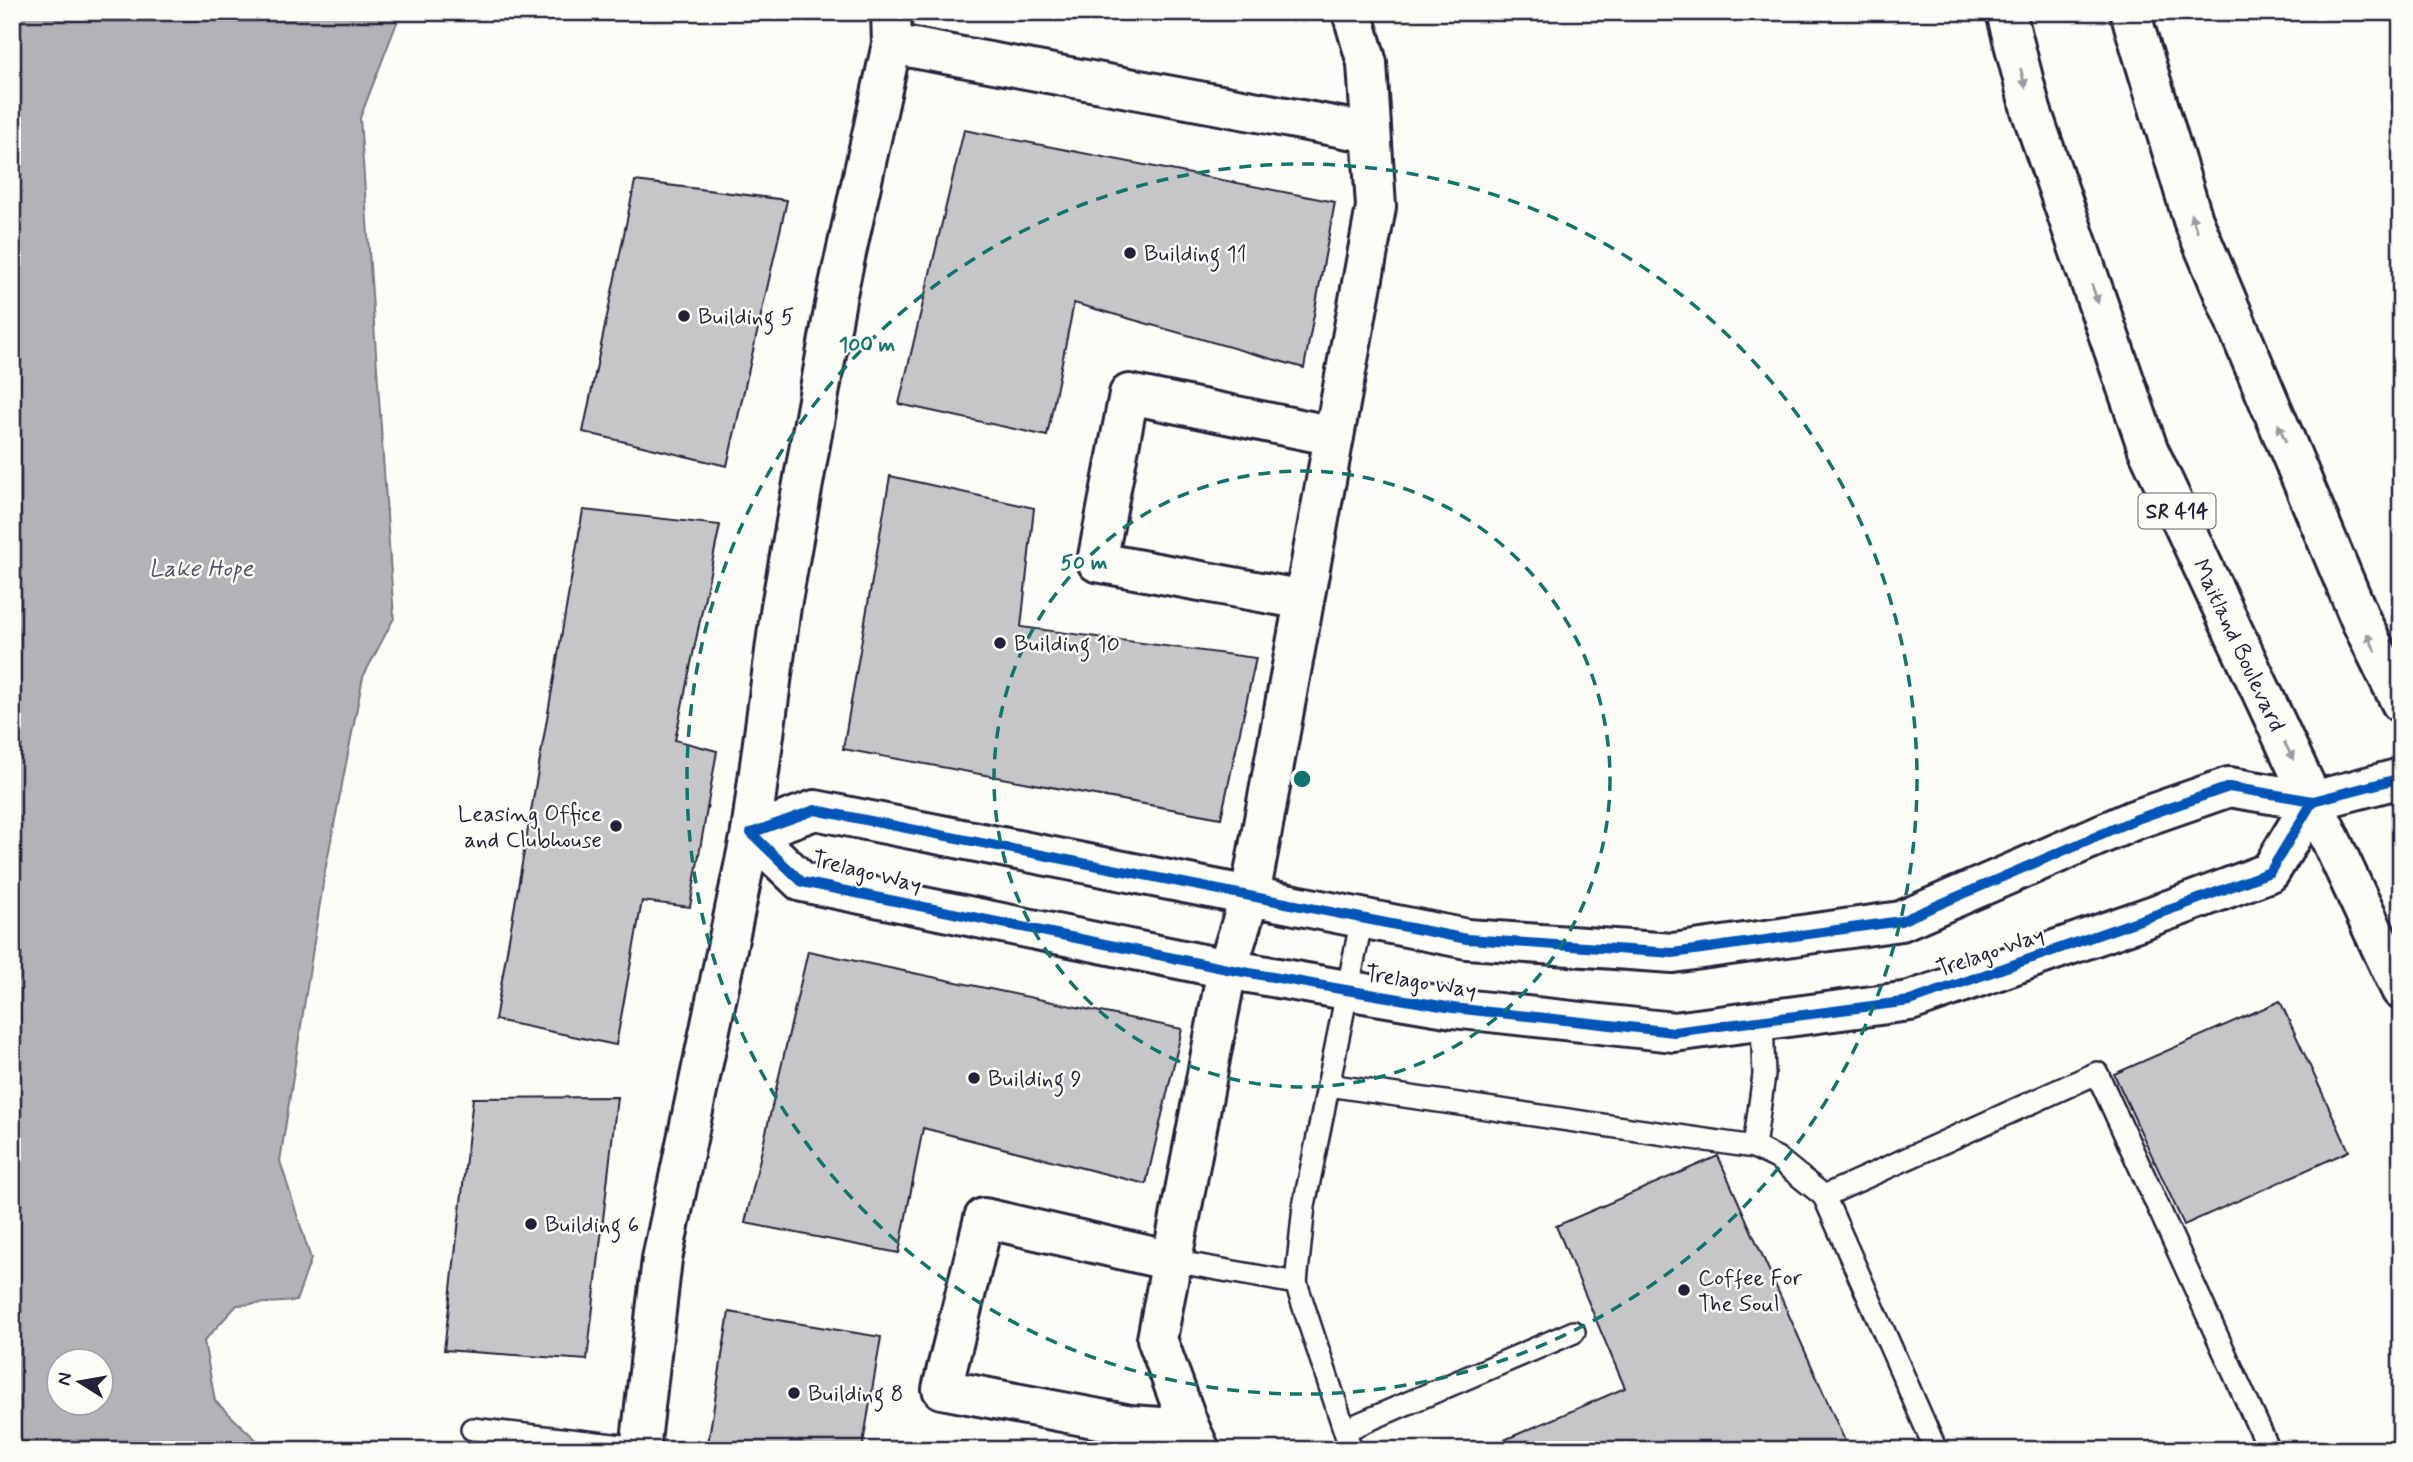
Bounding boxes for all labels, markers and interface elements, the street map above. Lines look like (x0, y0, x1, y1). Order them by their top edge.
one-way arrow (2018, 68, 2029, 90)
one-way arrow (2188, 212, 2199, 233)
place label: Building 11 (1144, 240, 1247, 272)
marker: Building 11 (1122, 245, 1138, 261)
one-way arrow (2090, 284, 2101, 305)
place label: Building 5 (698, 303, 794, 335)
marker: Building 5 (676, 308, 692, 324)
text: 100 m (839, 331, 895, 359)
one-way arrow (2276, 422, 2287, 443)
road number: SR 414 (2138, 494, 2216, 528)
text: 50 m (1061, 549, 1108, 577)
water label: Lake Hope (149, 554, 254, 585)
street label: Maitland Boulevard (2185, 555, 2291, 737)
place label: Building 10 (1014, 630, 1120, 662)
one-way arrow (2365, 632, 2376, 652)
marker: Building 10 (992, 635, 1008, 651)
one-way arrow (2283, 741, 2294, 761)
centre of rings (1290, 767, 1314, 791)
place label: Leasing Office and Clubhouse (458, 800, 602, 856)
marker: Leasing Office and Clubhouse (608, 818, 624, 834)
street label: Trelago Way (808, 845, 925, 901)
street label: Trelago Way (1933, 920, 2049, 985)
street label: Trelago Way (1363, 959, 1478, 1007)
place label: Building 9 (988, 1065, 1082, 1097)
marker: Building 9 (966, 1070, 982, 1086)
place label: Building 6 (545, 1211, 639, 1243)
marker: Building 6 (523, 1216, 539, 1232)
place label: Coffee For The Soul (1698, 1264, 1803, 1320)
marker: Coffee For The Soul (1676, 1282, 1692, 1298)
north arrow (46, 1346, 116, 1416)
text: N (51, 1370, 78, 1388)
place label: Building 8 (808, 1380, 903, 1412)
marker: Building 8 (786, 1385, 802, 1401)

